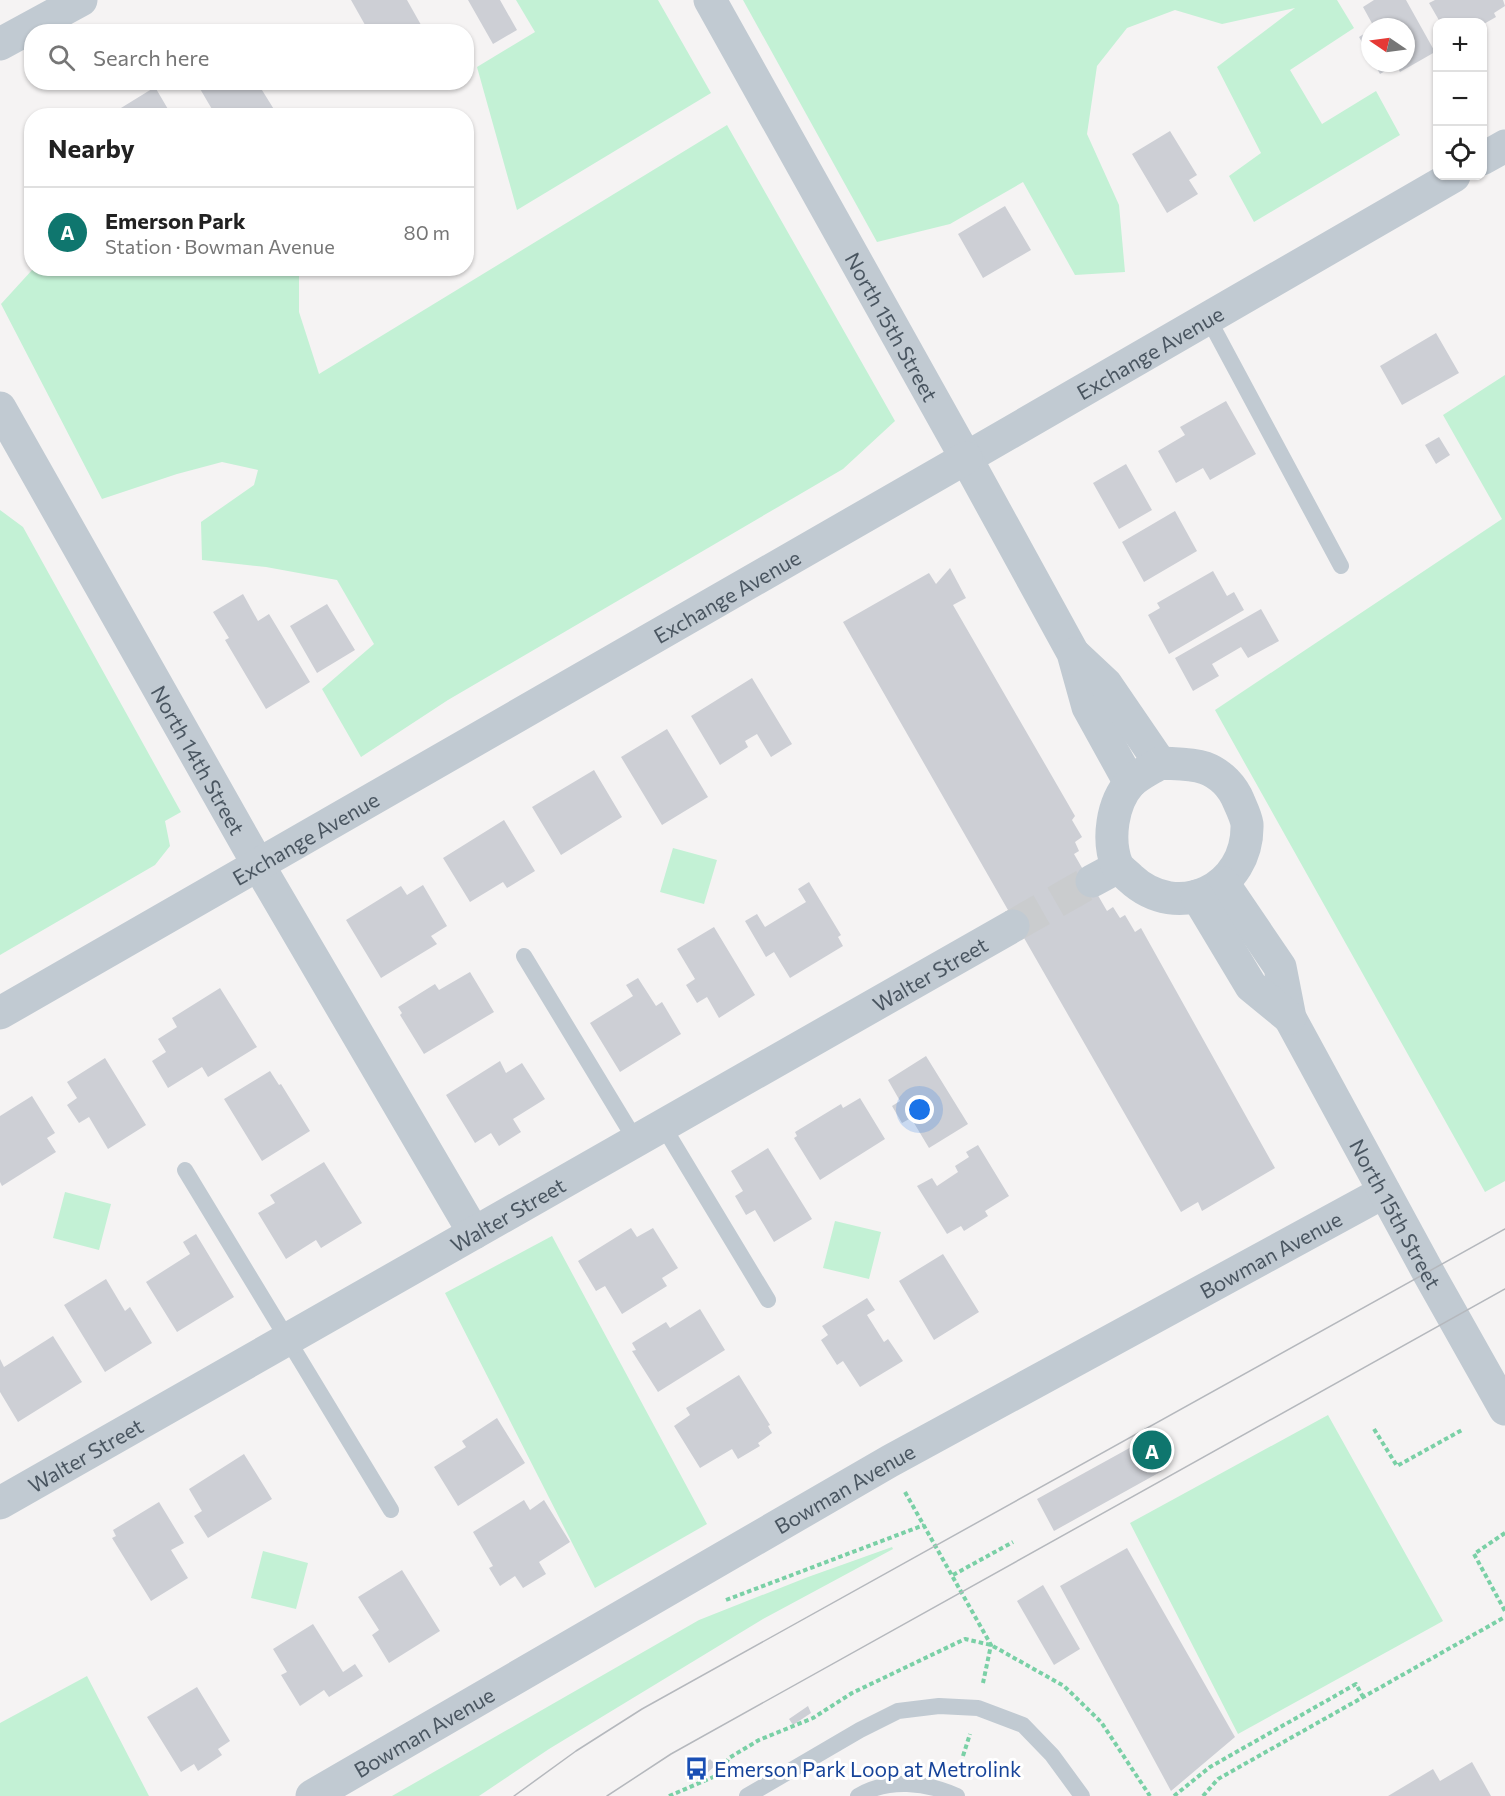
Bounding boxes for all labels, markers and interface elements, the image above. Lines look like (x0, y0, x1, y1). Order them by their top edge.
north arrow (1361, 18, 1415, 72)
map controls (1433, 18, 1487, 180)
button: + (1433, 18, 1487, 72)
search box (24, 24, 474, 90)
icon: search (45, 41, 78, 74)
text: Search here (93, 44, 209, 71)
button: − (1433, 72, 1487, 126)
button: locate (1433, 126, 1487, 180)
text: Nearby (48, 132, 135, 163)
text: Emerson Park (105, 207, 246, 234)
text: A (60, 220, 75, 244)
text: 80 m (404, 220, 450, 244)
text: Station · Bowman Avenue (105, 234, 335, 258)
street label: North 15th Street (841, 248, 944, 405)
street label: Exchange Avenue (1072, 300, 1227, 404)
street label: Exchange Avenue (649, 544, 804, 647)
street label: North 14th Street (147, 681, 251, 839)
street label: Exchange Avenue (227, 786, 383, 890)
street label: Walter Street (868, 931, 992, 1016)
your location (905, 1095, 934, 1124)
street label: North 15th Street (1345, 1134, 1447, 1293)
street label: Walter Street (446, 1171, 569, 1256)
street label: Bowman Avenue (1195, 1205, 1346, 1303)
street label: Walter Street (23, 1412, 147, 1497)
pin: A (1132, 1428, 1172, 1472)
street label: Bowman Avenue (769, 1438, 919, 1538)
street label: Bowman Avenue (349, 1681, 498, 1782)
bus stop icon: Emerson Park Loop at Metrolink (683, 1755, 709, 1781)
place label: Emerson Park Loop at Metrolink (714, 1756, 1021, 1781)

